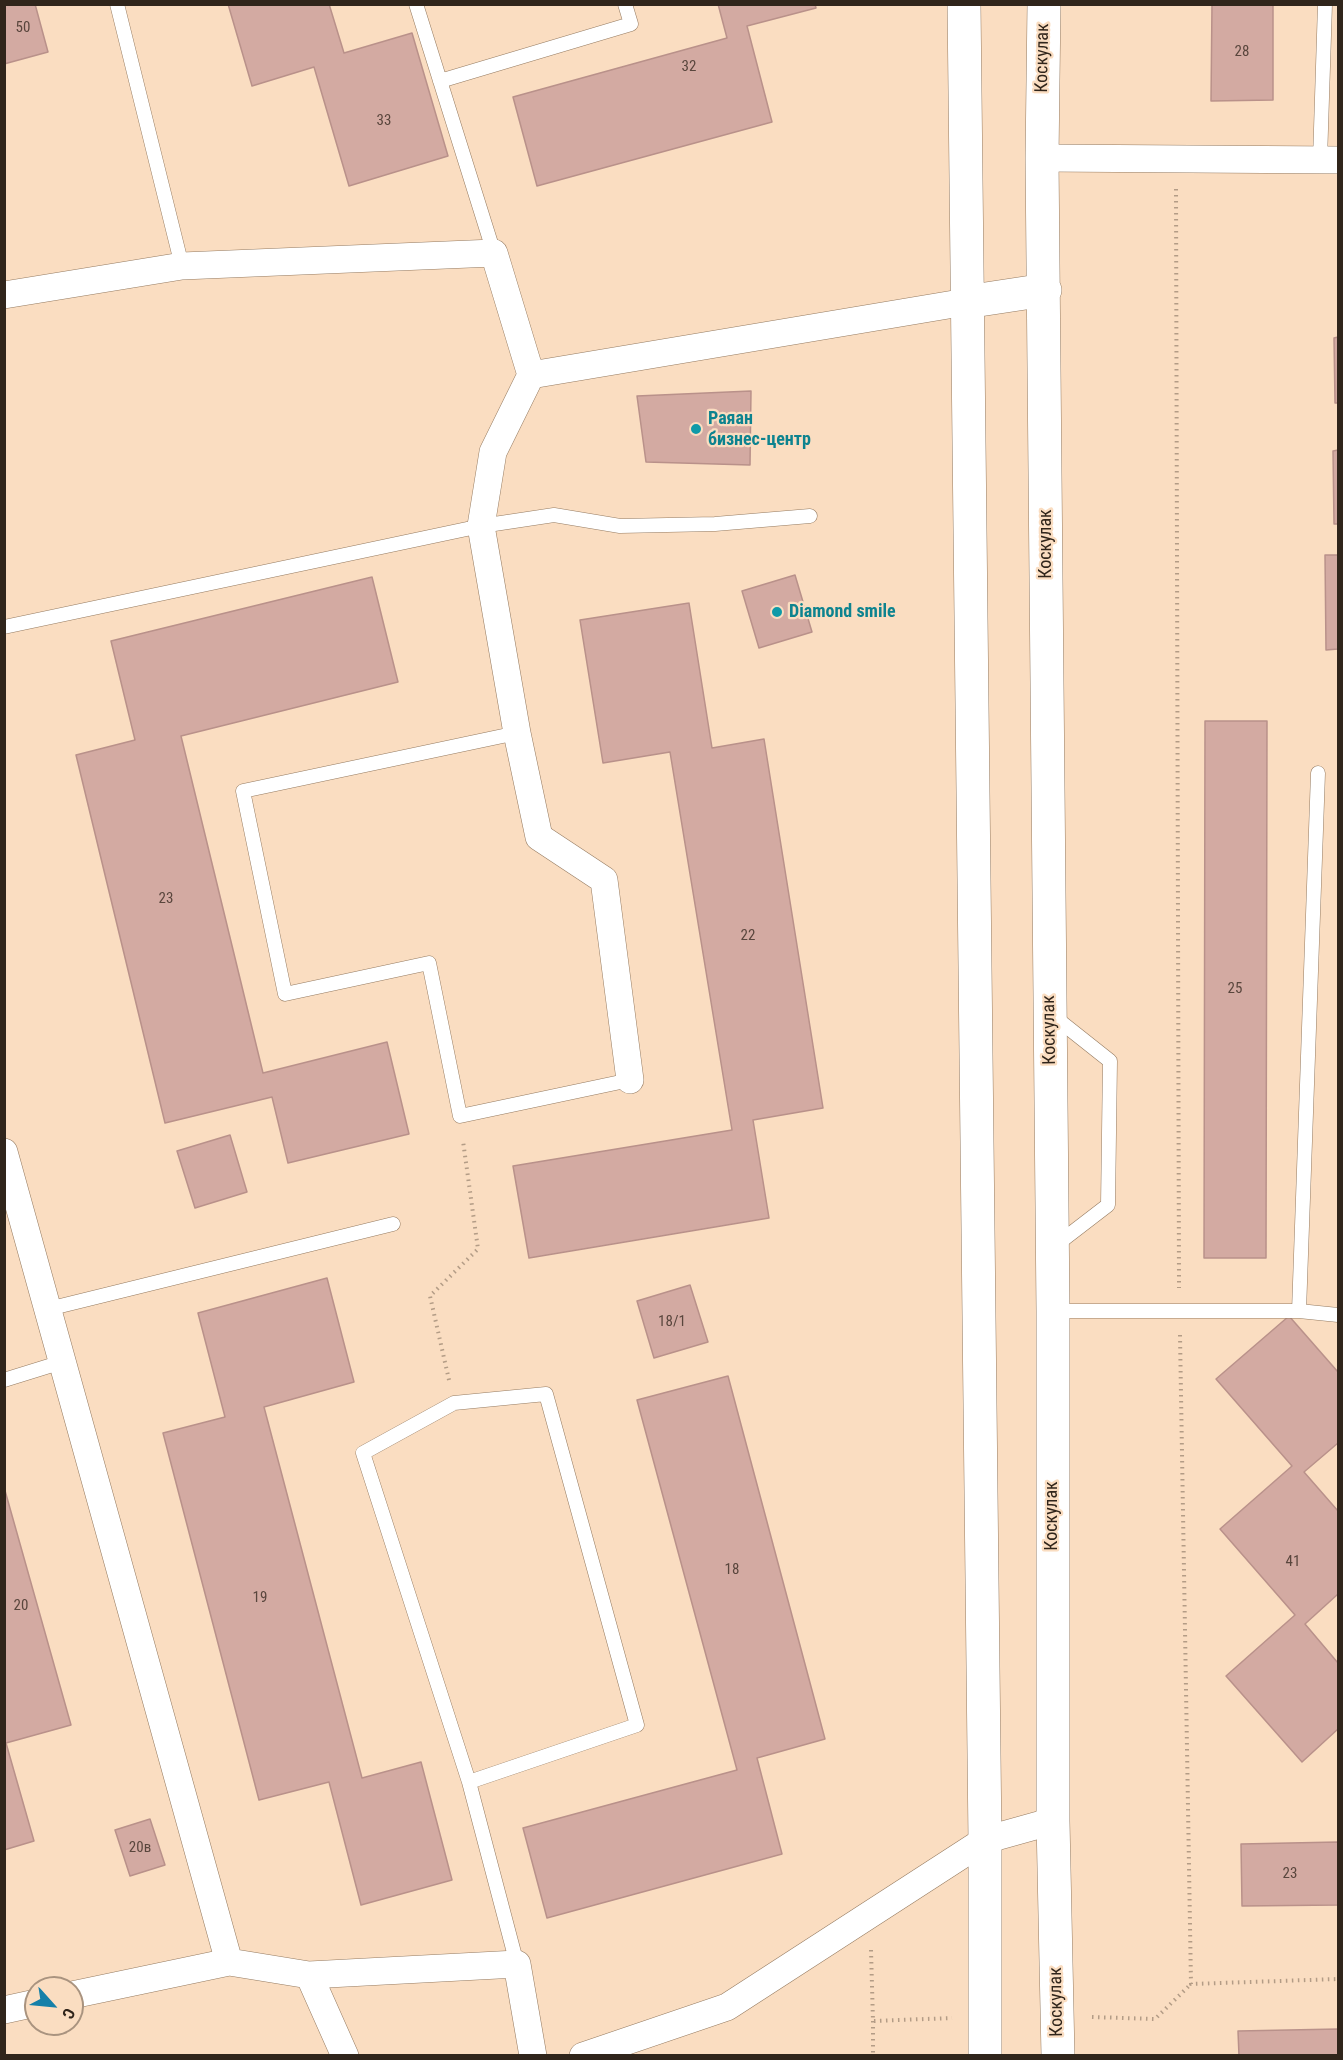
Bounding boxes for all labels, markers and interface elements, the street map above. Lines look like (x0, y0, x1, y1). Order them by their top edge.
house number: 50 (16, 19, 30, 37)
street label: Коскулак (1032, 23, 1054, 93)
house number: 28 (1235, 43, 1249, 61)
house number: 32 (682, 58, 696, 76)
house number: 33 (377, 112, 391, 130)
place label: Раяан бизнес-центр (708, 408, 811, 450)
marker: Раяан бизнес-центр (689, 422, 703, 436)
street label: Коскулак (1035, 509, 1057, 579)
place label: Diamond smile (789, 601, 896, 623)
marker: Diamond smile (770, 605, 784, 619)
house number: 23 (159, 890, 173, 908)
house number: 22 (741, 927, 755, 945)
house number: 25 (1228, 980, 1242, 998)
street label: Коскулак (1039, 995, 1061, 1065)
house number: 18/1 (658, 1313, 686, 1331)
street label: Коскулак (1041, 1481, 1063, 1551)
house number: 41 (1286, 1553, 1300, 1571)
house number: 18 (725, 1561, 739, 1579)
house number: 19 (253, 1589, 267, 1607)
house number: 20 (14, 1597, 28, 1615)
house number: 20в (129, 1839, 151, 1857)
house number: 23 (1283, 1865, 1297, 1883)
street label: Коскулак (1046, 1967, 1068, 2037)
north arrow (24, 1976, 84, 2036)
text: С (58, 2005, 79, 2022)

